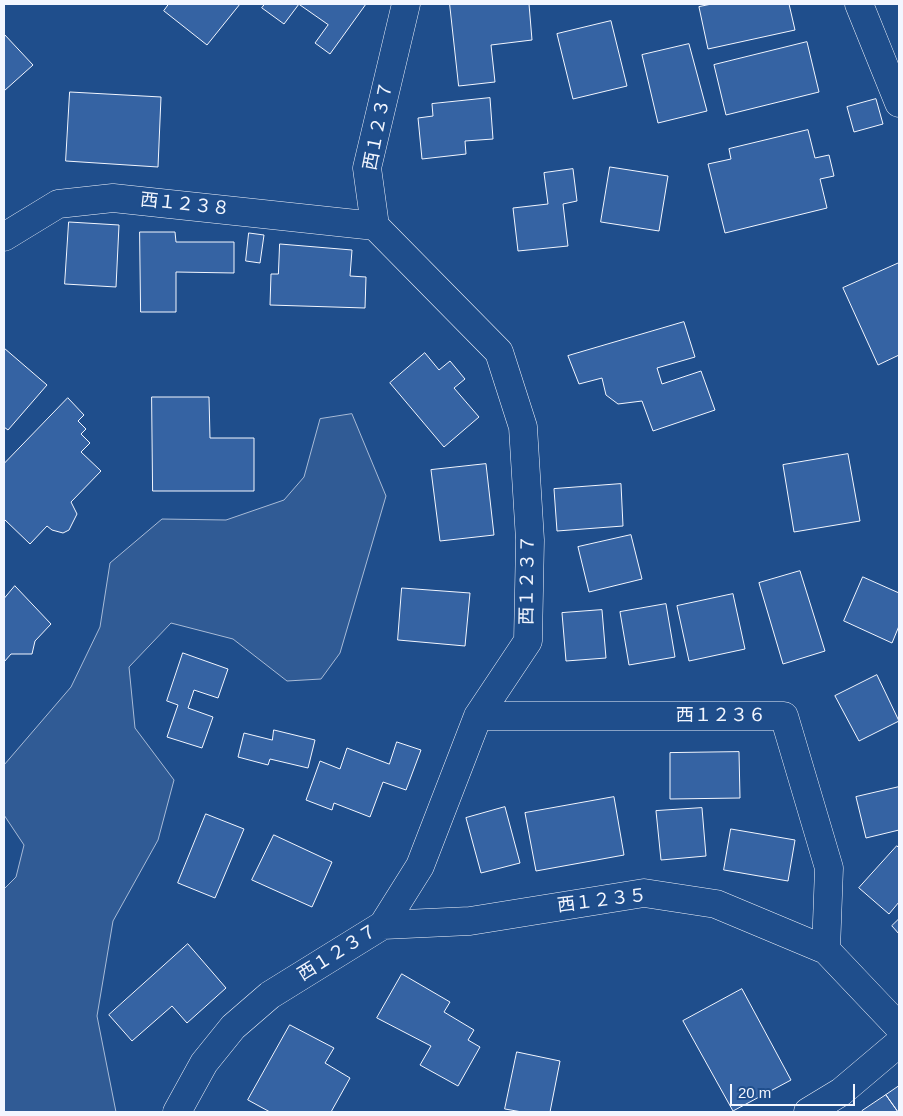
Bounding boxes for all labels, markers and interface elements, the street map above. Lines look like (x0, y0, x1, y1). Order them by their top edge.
street label: 西１２３７ (360, 80, 398, 172)
street label: 西１２３８ (139, 190, 231, 220)
street label: 西１２３７ (516, 535, 540, 625)
street label: 西１２３６ (676, 705, 766, 727)
street label: 西１２３５ (556, 885, 648, 917)
street label: 西１２３７ (294, 920, 382, 986)
scale bar (733, 1074, 858, 1106)
text: 20 m (738, 1084, 771, 1101)

